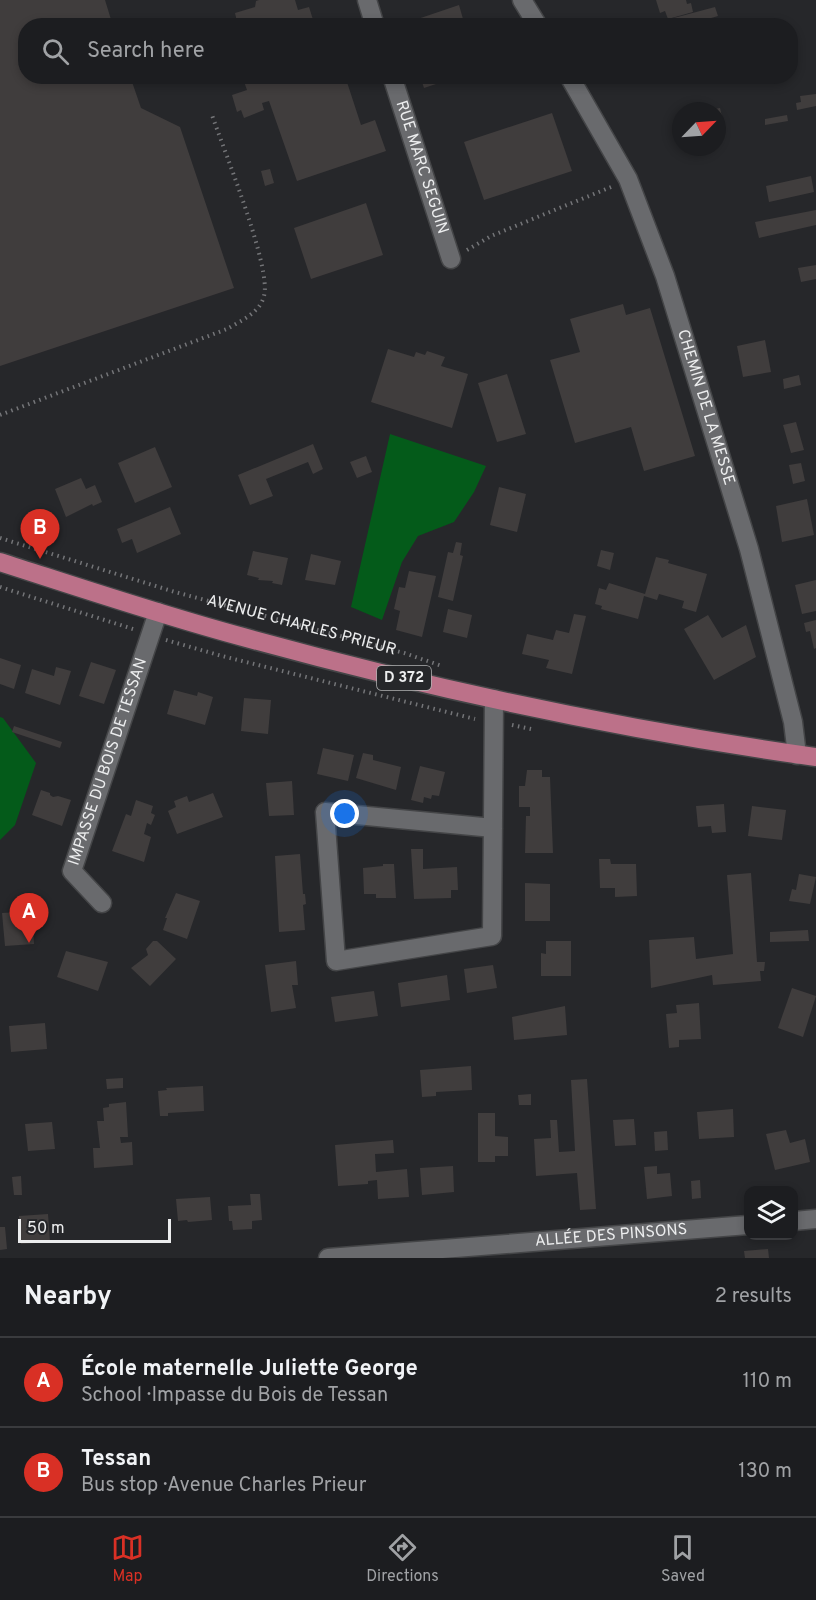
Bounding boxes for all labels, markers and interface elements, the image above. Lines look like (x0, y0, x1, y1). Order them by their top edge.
search box (18, 18, 798, 84)
icon: search (39, 35, 72, 68)
text: Search here (87, 38, 205, 65)
street label: RUE MARC SEGUIN (391, 98, 452, 237)
north arrow (672, 102, 726, 156)
street label: CHEMIN DE LA MESSE (672, 327, 739, 488)
pin: B (20, 510, 60, 559)
street label: AVENUE CHARLES PRIEUR (205, 591, 398, 660)
street label: IMPASSE DU BOIS DE TESSAN (65, 655, 152, 868)
road number: D 372 (377, 666, 431, 690)
your location (330, 799, 359, 828)
pin: A (9, 894, 48, 943)
map controls (744, 1186, 798, 1240)
button: layers (744, 1186, 798, 1240)
scale bar (18, 1216, 171, 1244)
text: 50 m (27, 1219, 65, 1239)
street label: ALLÉE DES PINSONS (534, 1220, 688, 1252)
text: Nearby (24, 1281, 112, 1314)
text: 2 results (715, 1284, 792, 1310)
text: École maternelle Juliette George (81, 1356, 418, 1383)
text: A (36, 1369, 51, 1395)
text: 110 m (743, 1369, 792, 1395)
text: School · Impasse du Bois de Tessan (81, 1383, 388, 1409)
text: Tessan (81, 1446, 151, 1473)
text: B (37, 1459, 50, 1485)
text: 130 m (738, 1459, 792, 1485)
text: Bus stop · Avenue Charles Prieur (81, 1473, 366, 1499)
tab: Map (111, 1531, 144, 1587)
tab: Directions (366, 1531, 439, 1587)
tab: Saved (661, 1531, 705, 1587)

